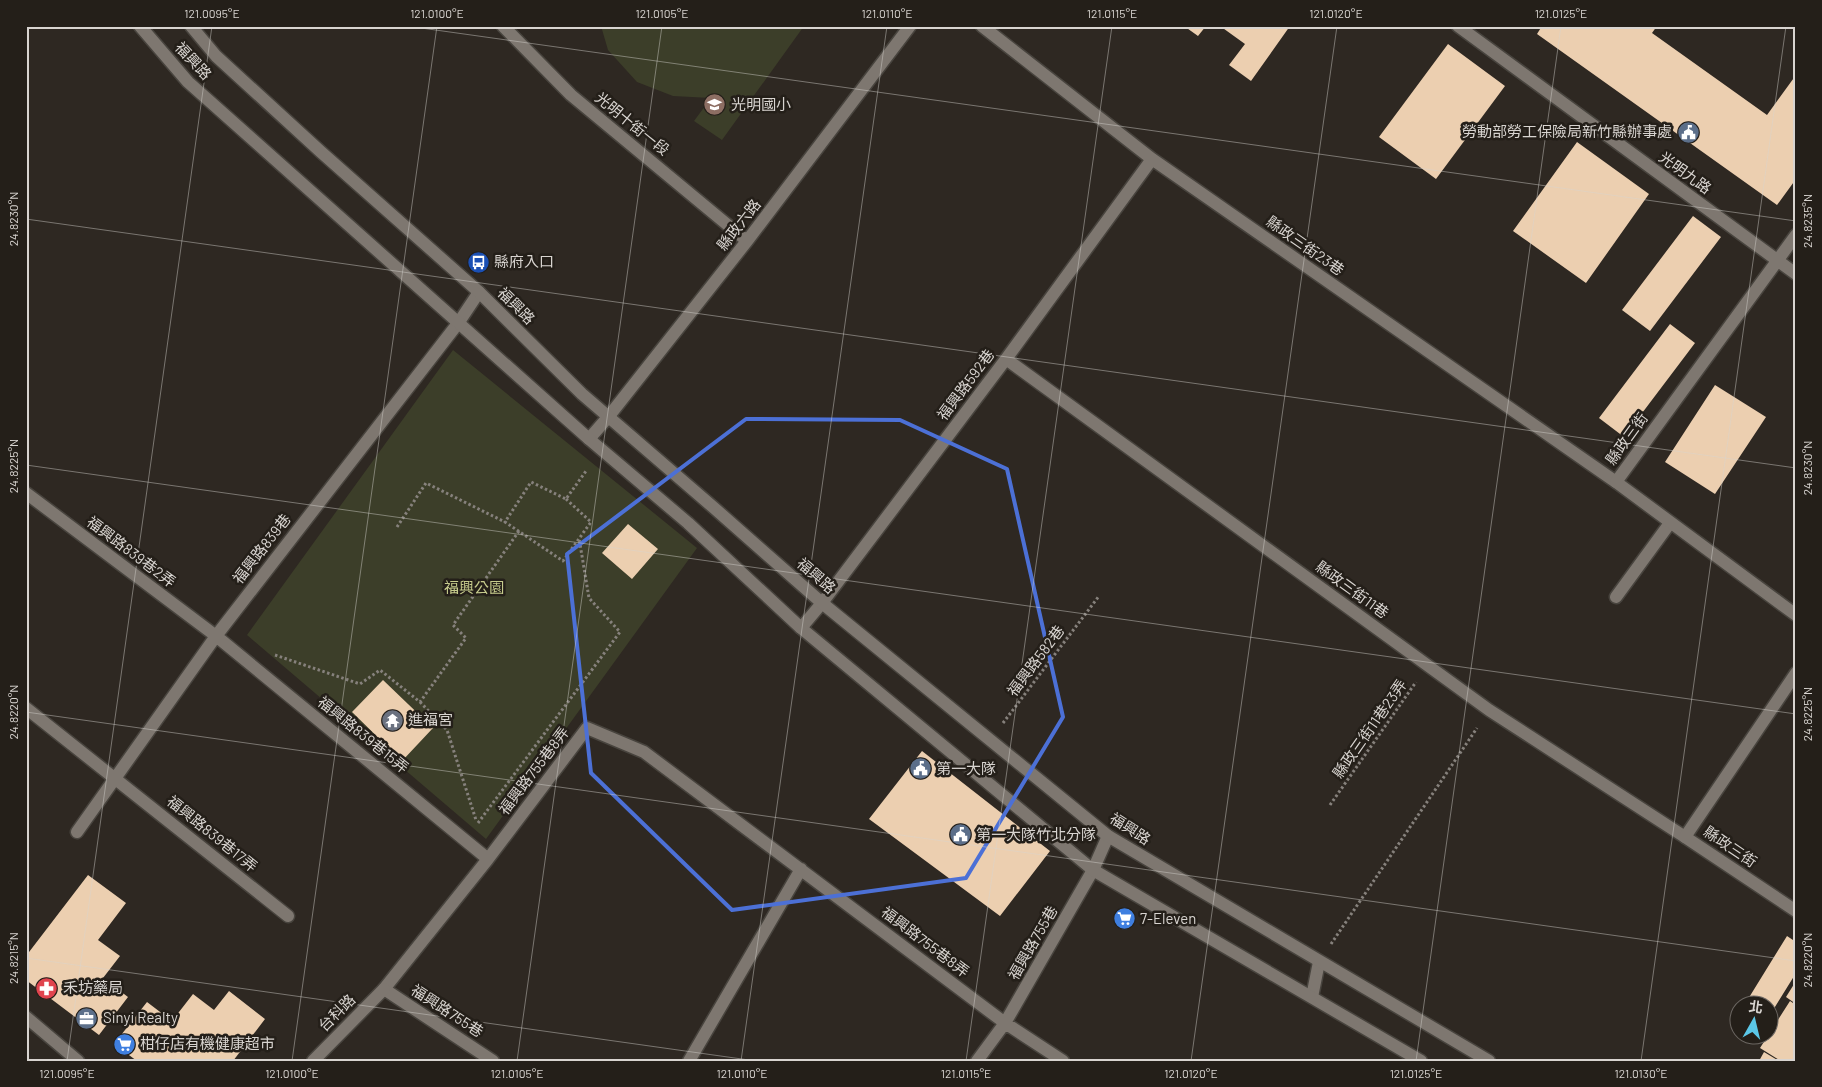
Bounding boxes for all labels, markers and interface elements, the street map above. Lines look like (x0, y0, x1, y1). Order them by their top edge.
text: 121.0095°E (184, 6, 240, 20)
text: 121.0100°E (410, 6, 464, 20)
text: 121.0105°E (635, 6, 689, 20)
text: 121.0110°E (861, 6, 913, 20)
text: 121.0115°E (1087, 6, 1137, 20)
text: 121.0120°E (1309, 6, 1363, 20)
text: 121.0125°E (1535, 6, 1587, 20)
street label: 福興路 (172, 38, 216, 83)
street label: 光明十街一段 (592, 88, 673, 159)
school or university icon: 光明國小 (703, 93, 727, 117)
place label: 光明國小 (731, 95, 791, 113)
public building icon: 勞動部勞工保險局新竹縣辦事處 (1676, 120, 1700, 144)
place label: 勞動部勞工保險局新竹縣辦事處 (1462, 122, 1672, 140)
street label: 光明九路 (1656, 147, 1715, 197)
text: 24.8230°N (6, 192, 20, 246)
text: 24.8235°N (1800, 194, 1814, 248)
street label: 縣政六路 (713, 195, 764, 254)
street label: 縣政三街23巷 (1263, 212, 1348, 279)
bus stop icon: 縣府入口 (466, 250, 490, 274)
place label: 縣府入口 (494, 252, 554, 270)
street label: 福興路 (494, 283, 539, 328)
street label: 福興路592巷 (933, 346, 998, 423)
street label: 縣政三街 (1601, 409, 1651, 468)
text: 24.8225°N (6, 439, 20, 493)
text: 24.8230°N (1800, 441, 1814, 495)
street label: 福興路839巷 (228, 510, 294, 587)
street label: 福興路839巷2弄 (84, 512, 180, 590)
street label: 福興路 (794, 554, 840, 597)
street label: 縣政三街11巷 (1313, 557, 1392, 622)
park label: 福興公園 (444, 578, 504, 596)
street label: 福興路582巷 (1003, 622, 1068, 699)
street label: 縣政三街11巷23弄 (1328, 676, 1410, 781)
text: 24.8220°N (6, 685, 20, 739)
text: 24.8225°N (1800, 687, 1814, 741)
street label: 福興路839巷15弄 (315, 692, 413, 776)
temple icon: 進福宮 (380, 708, 404, 732)
place label: 進福宮 (408, 710, 453, 728)
street label: 福興路755巷8弄 (494, 723, 572, 818)
public building icon: 第一大隊 (908, 757, 932, 781)
place label: 第一大隊 (936, 759, 996, 777)
street label: 福興路839巷17弄 (164, 791, 261, 875)
street label: 福興路 (1107, 808, 1154, 848)
street label: 縣政三街 (1701, 822, 1760, 870)
public building icon: 第一大隊竹北分隊 (948, 823, 972, 847)
place label: 第一大隊竹北分隊 (976, 825, 1096, 843)
street label: 福興路755巷8弄 (878, 902, 973, 980)
street label: 福興路755巷 (1004, 902, 1061, 983)
supermarket icon: 7-Eleven (1112, 907, 1136, 931)
place label: 7-Eleven (1140, 909, 1196, 927)
text: 24.8215°N (6, 932, 20, 984)
text: 24.8220°N (1800, 933, 1814, 987)
pharmacy icon: 禾坊藥局 (35, 976, 59, 1000)
place label: 禾坊藥局 (63, 978, 123, 996)
street label: 福興路755巷 (408, 980, 487, 1040)
street label: 台科路 (314, 990, 359, 1035)
north arrow (1730, 994, 1780, 1044)
text: 北 (1748, 997, 1764, 1016)
office icon: Sinyi Realty (75, 1006, 99, 1030)
place label: Sinyi Realty (103, 1008, 178, 1026)
supermarket icon: 柑仔店有機健康超市 (112, 1032, 136, 1056)
place label: 柑仔店有機健康超市 (140, 1034, 275, 1052)
text: 121.0095°E (39, 1066, 95, 1080)
text: 121.0100°E (265, 1066, 319, 1080)
text: 121.0105°E (490, 1066, 544, 1080)
text: 121.0110°E (716, 1066, 768, 1080)
text: 121.0115°E (941, 1066, 991, 1080)
text: 121.0120°E (1164, 1066, 1218, 1080)
text: 121.0125°E (1390, 1066, 1442, 1080)
text: 121.0130°E (1614, 1066, 1668, 1080)

